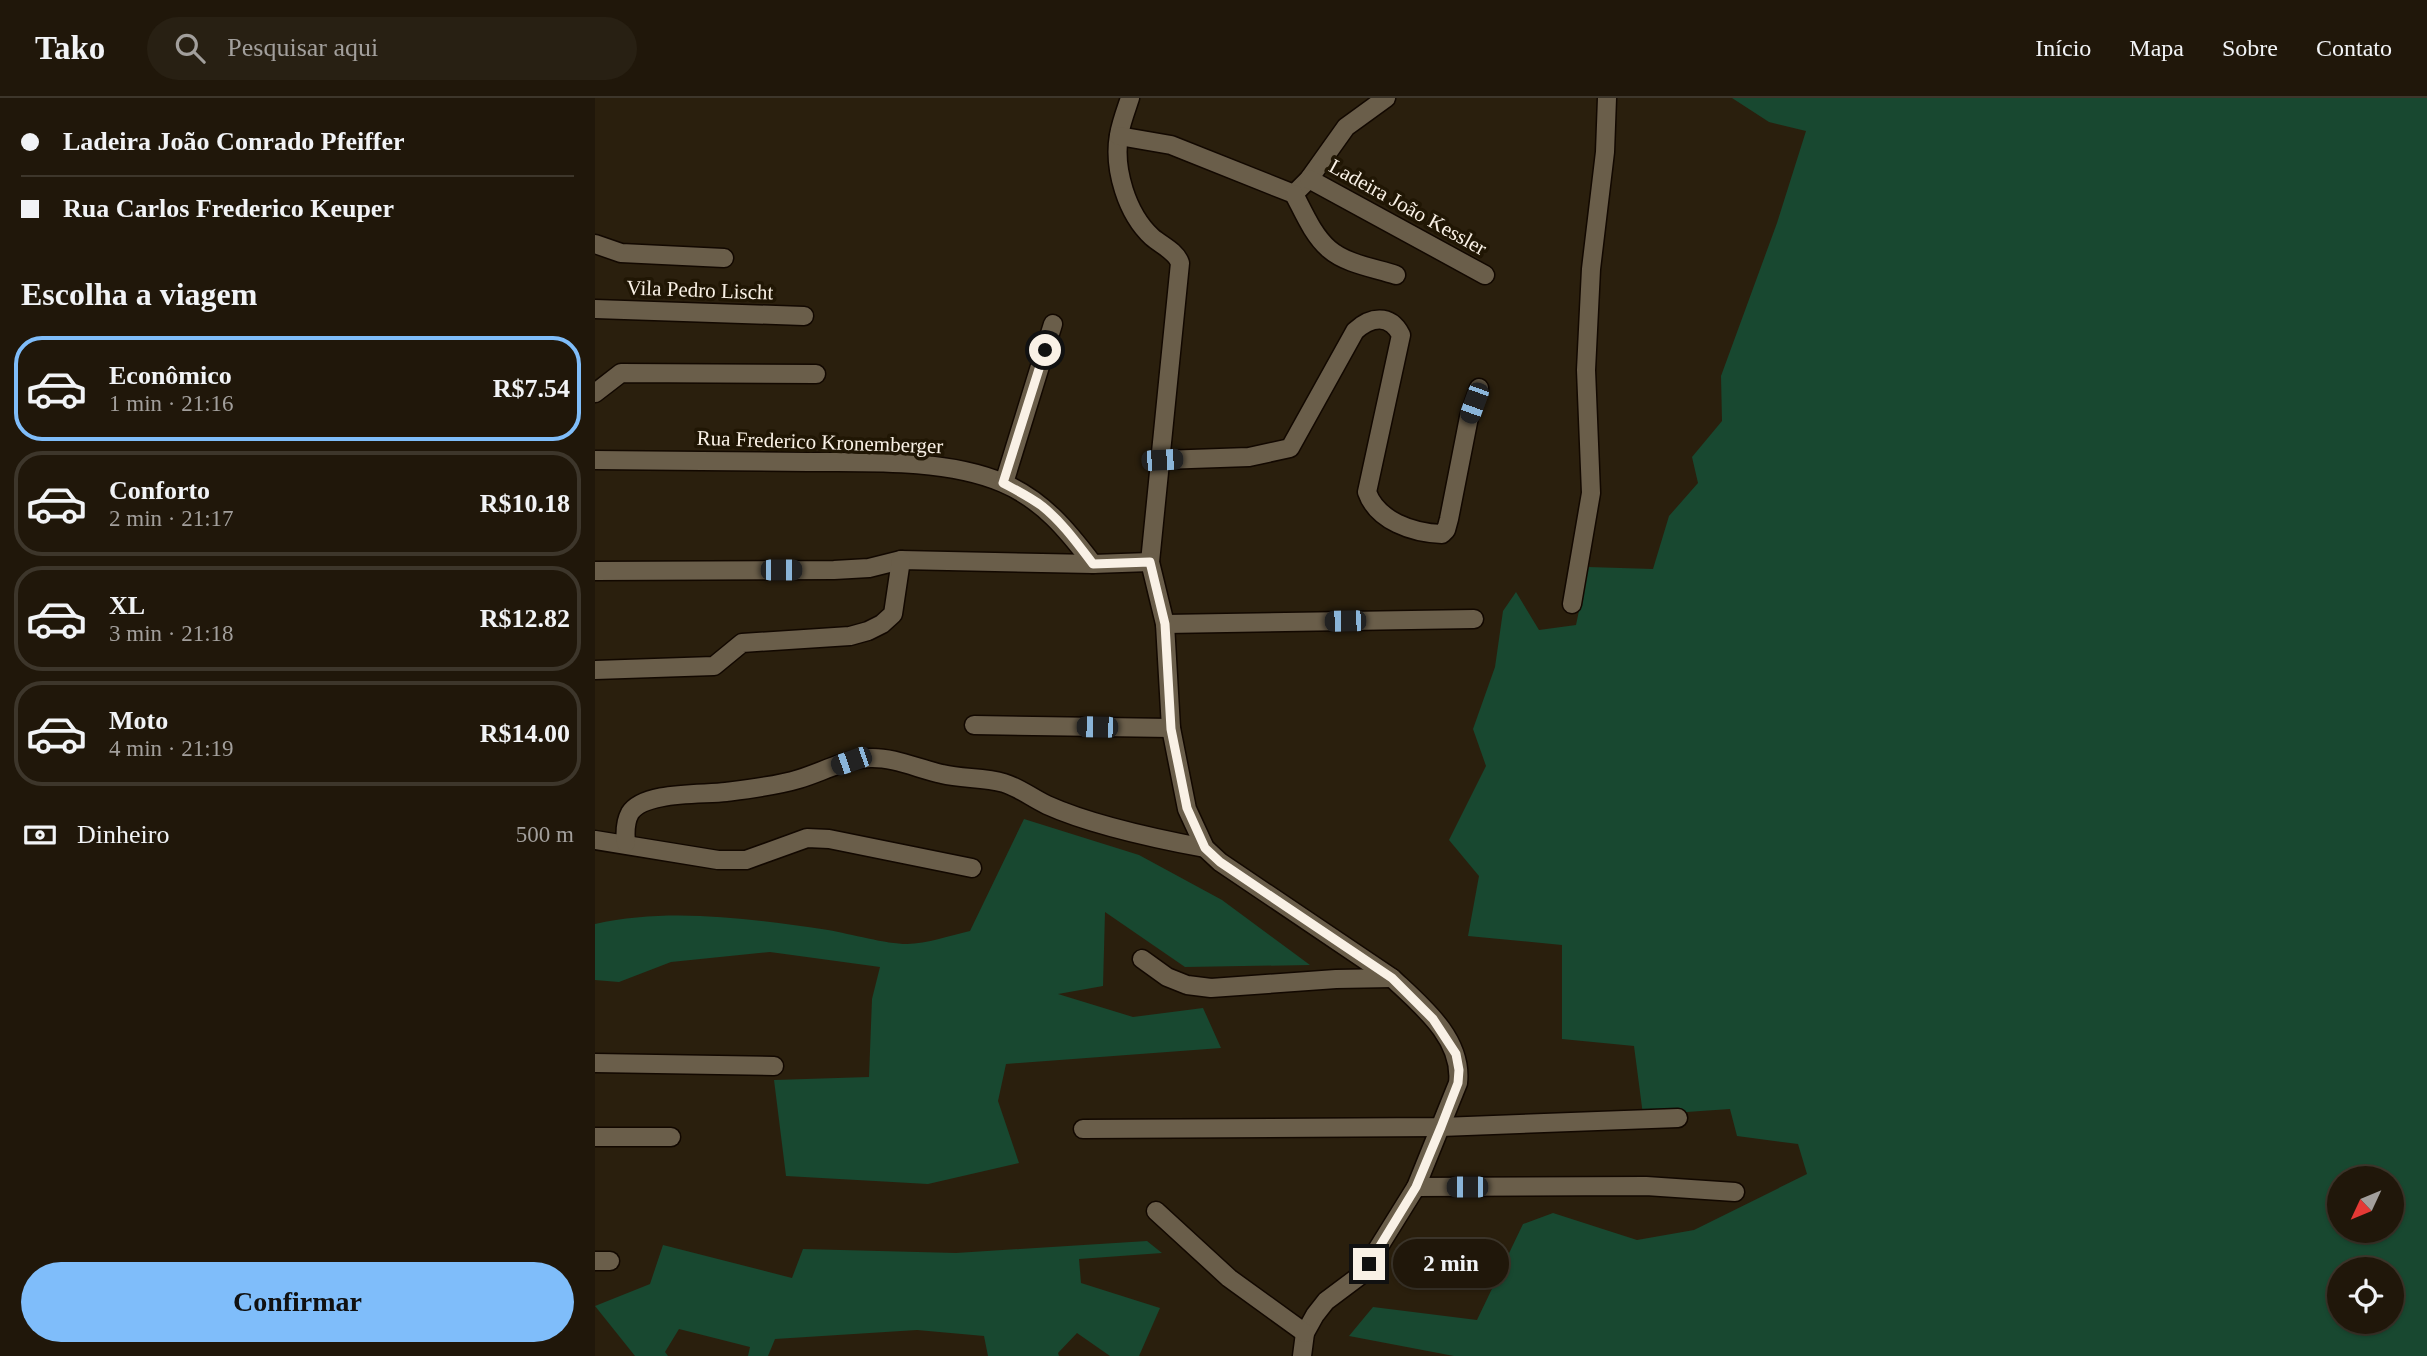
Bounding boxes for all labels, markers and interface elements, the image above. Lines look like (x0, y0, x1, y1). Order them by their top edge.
search box (147, 17, 637, 80)
icon: search (171, 29, 209, 67)
text: Tako (35, 30, 105, 66)
text: Pesquisar aqui (227, 33, 378, 62)
text: Início (2035, 35, 2091, 61)
text: Mapa (2129, 35, 2184, 61)
text: Sobre (2222, 35, 2278, 61)
text: Contato (2316, 35, 2392, 61)
text: Ladeira João Conrado Pfeiffer (63, 127, 405, 156)
street label: Ladeira João Kessler (1325, 154, 1491, 260)
text: Rua Carlos Frederico Keuper (63, 194, 394, 223)
street label: Vila Pedro Lischt (626, 275, 774, 305)
text: Escolha a viagem (21, 276, 257, 312)
route start (1029, 334, 1061, 366)
icon: car (25, 357, 88, 420)
text: Econômico (109, 361, 232, 390)
text: R$7.54 (493, 374, 570, 403)
car (1457, 380, 1492, 426)
text: 1 min · 21:16 (109, 391, 234, 416)
street label: Rua Frederico Kronemberger (696, 426, 944, 458)
car (1141, 448, 1184, 472)
icon: car (25, 472, 88, 535)
text: Conforto (109, 476, 210, 505)
text: R$10.18 (480, 489, 570, 518)
text: 2 min · 21:17 (109, 506, 234, 531)
car (761, 560, 803, 581)
icon: car (25, 587, 88, 650)
text: XL (109, 591, 145, 620)
text: R$12.82 (480, 604, 570, 633)
car (1324, 610, 1367, 632)
text: 3 min · 21:18 (109, 621, 234, 646)
icon: car (25, 702, 88, 765)
text: Moto (109, 706, 168, 735)
car (1076, 716, 1119, 738)
text: R$14.00 (480, 719, 570, 748)
text: 4 min · 21:19 (109, 736, 234, 761)
car (828, 744, 875, 778)
icon: cash (21, 816, 59, 854)
text: Dinheiro (77, 820, 169, 849)
text: 500 m (516, 822, 574, 847)
north arrow (2327, 1166, 2405, 1242)
map controls (2327, 1166, 2404, 1334)
car (1447, 1177, 1489, 1198)
callout: 2 min (1393, 1240, 1509, 1288)
route end (1353, 1248, 1385, 1280)
text: 2 min (1423, 1251, 1479, 1276)
button: locate (2327, 1257, 2404, 1334)
button: Confirmar (21, 1262, 574, 1342)

